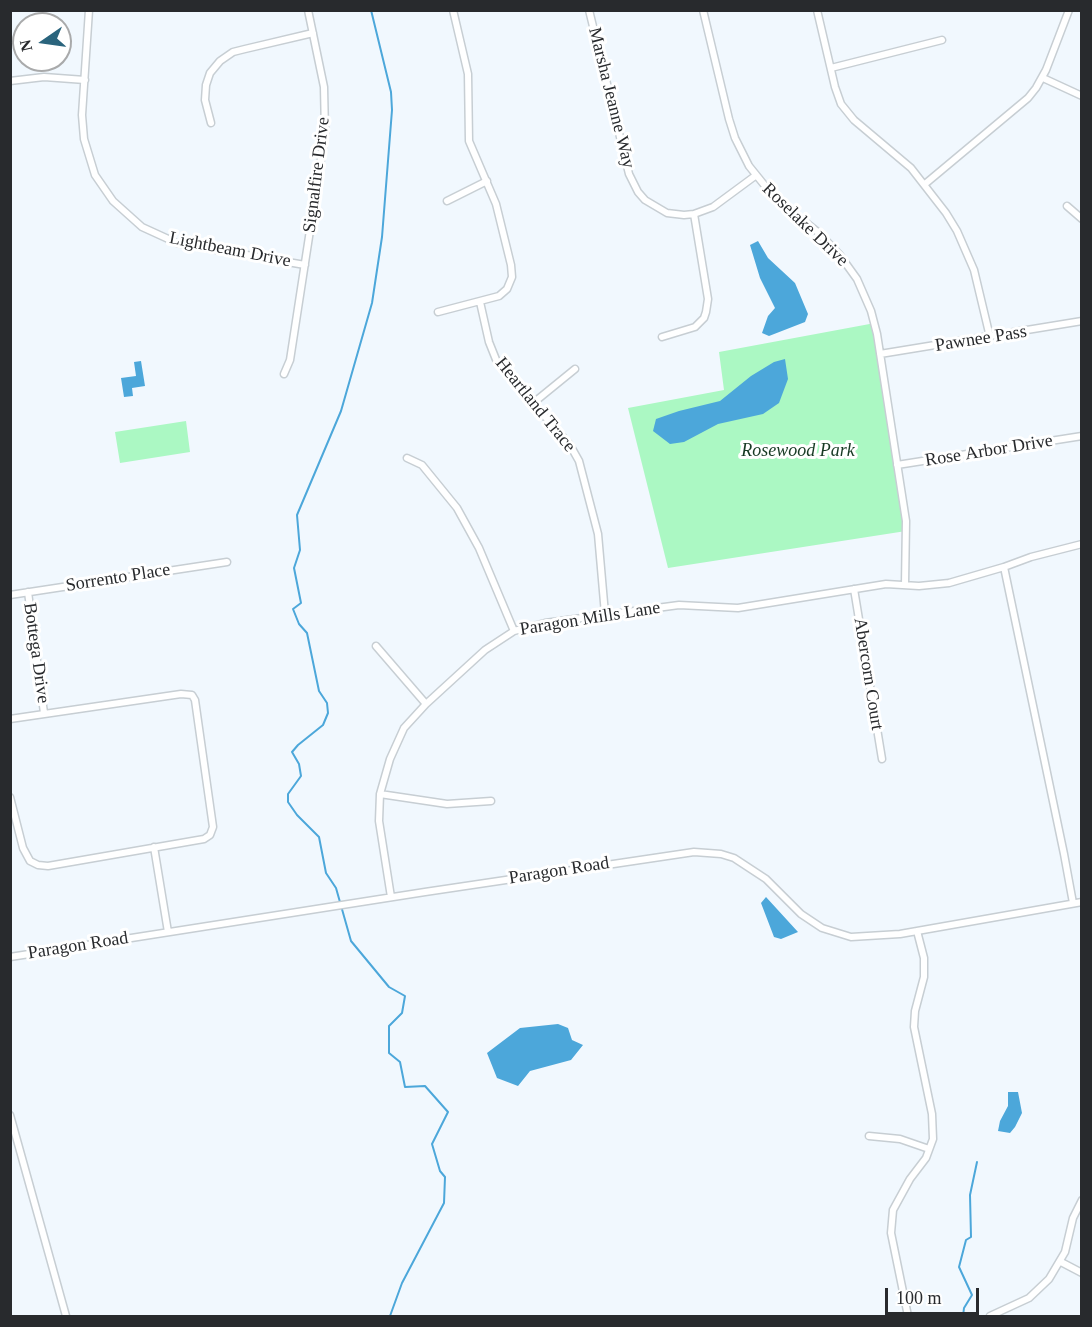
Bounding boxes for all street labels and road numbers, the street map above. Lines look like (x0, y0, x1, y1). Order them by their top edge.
street label: Marsha Jeanne Way (583, 25, 639, 171)
street label: Signalfire Drive (299, 116, 335, 234)
street label: Roselake Drive (757, 179, 853, 271)
street label: Lightbeam Drive (167, 228, 293, 272)
street label: Pawnee Pass (934, 321, 1028, 357)
street label: Heartland Trace (490, 353, 580, 457)
street label: Rose Arbor Drive (924, 430, 1054, 472)
street label: Sorrento Place (64, 559, 172, 597)
street label: Paragon Mills Lane (518, 597, 662, 641)
street label: Bottega Drive (18, 601, 54, 705)
street label: Abercorn Court (848, 616, 888, 732)
street label: Paragon Road (507, 852, 611, 890)
street label: Paragon Road (26, 927, 130, 965)

